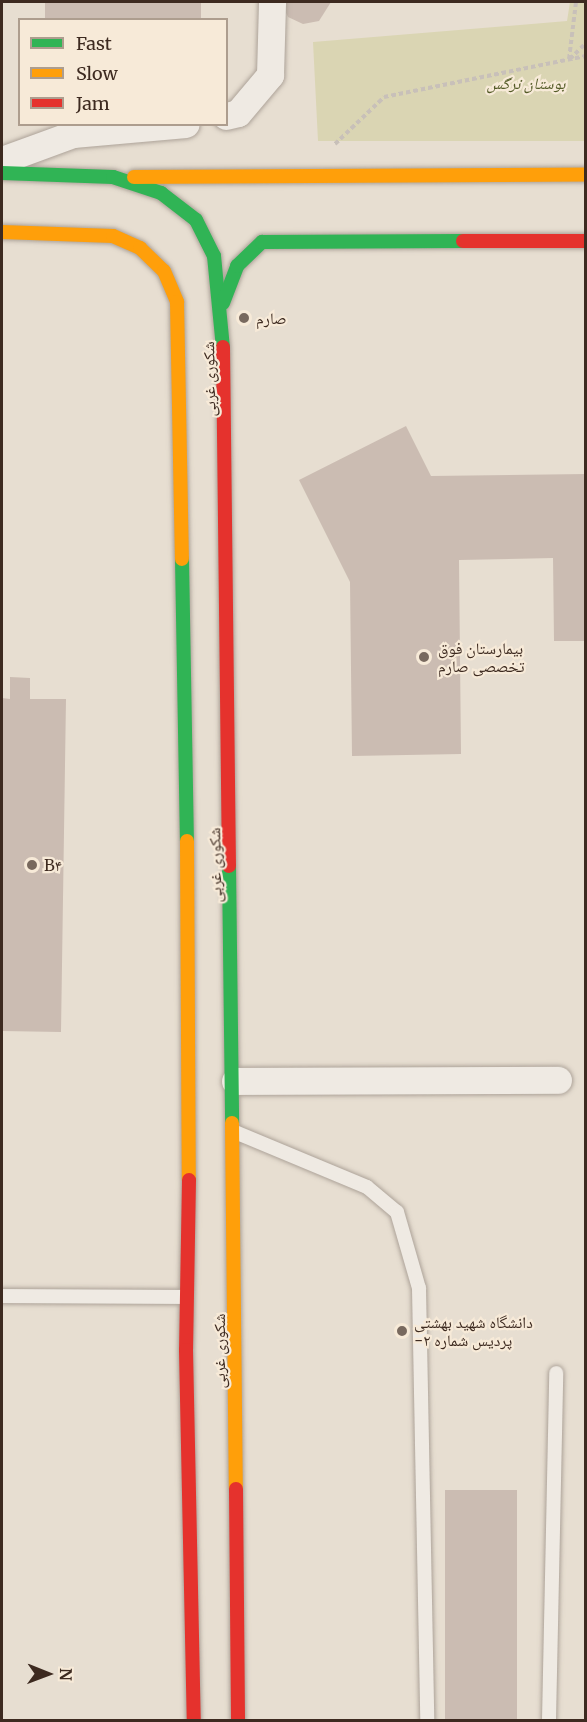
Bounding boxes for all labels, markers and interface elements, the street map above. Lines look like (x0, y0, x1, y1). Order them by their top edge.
legend (18, 18, 228, 126)
text: Fast (76, 32, 112, 55)
text: Slow (76, 62, 118, 85)
park label: بوستان نرگس (487, 73, 565, 93)
text: Jam (76, 92, 110, 115)
place label: صارم (256, 308, 287, 328)
marker: صارم (237, 311, 251, 325)
street label: شکوری غربی (199, 341, 219, 417)
place label: بیمارستان فوق تخصصی صارم (438, 638, 524, 676)
marker: بیمارستان فوق تخصصی صارم (415, 648, 433, 666)
street label: شکوری غربی (205, 827, 225, 903)
place label: B۴ (44, 855, 62, 875)
marker: B۴ (25, 858, 39, 872)
place label: دانشگاه شهید بهشتی -پردیس شماره ۲ (414, 1312, 533, 1350)
street label: شکوری غربی (209, 1313, 229, 1389)
marker: دانشگاه شهید بهشتی -پردیس شماره ۲ (395, 1324, 409, 1338)
north arrow (18, 1644, 78, 1704)
text: N (56, 1668, 76, 1681)

